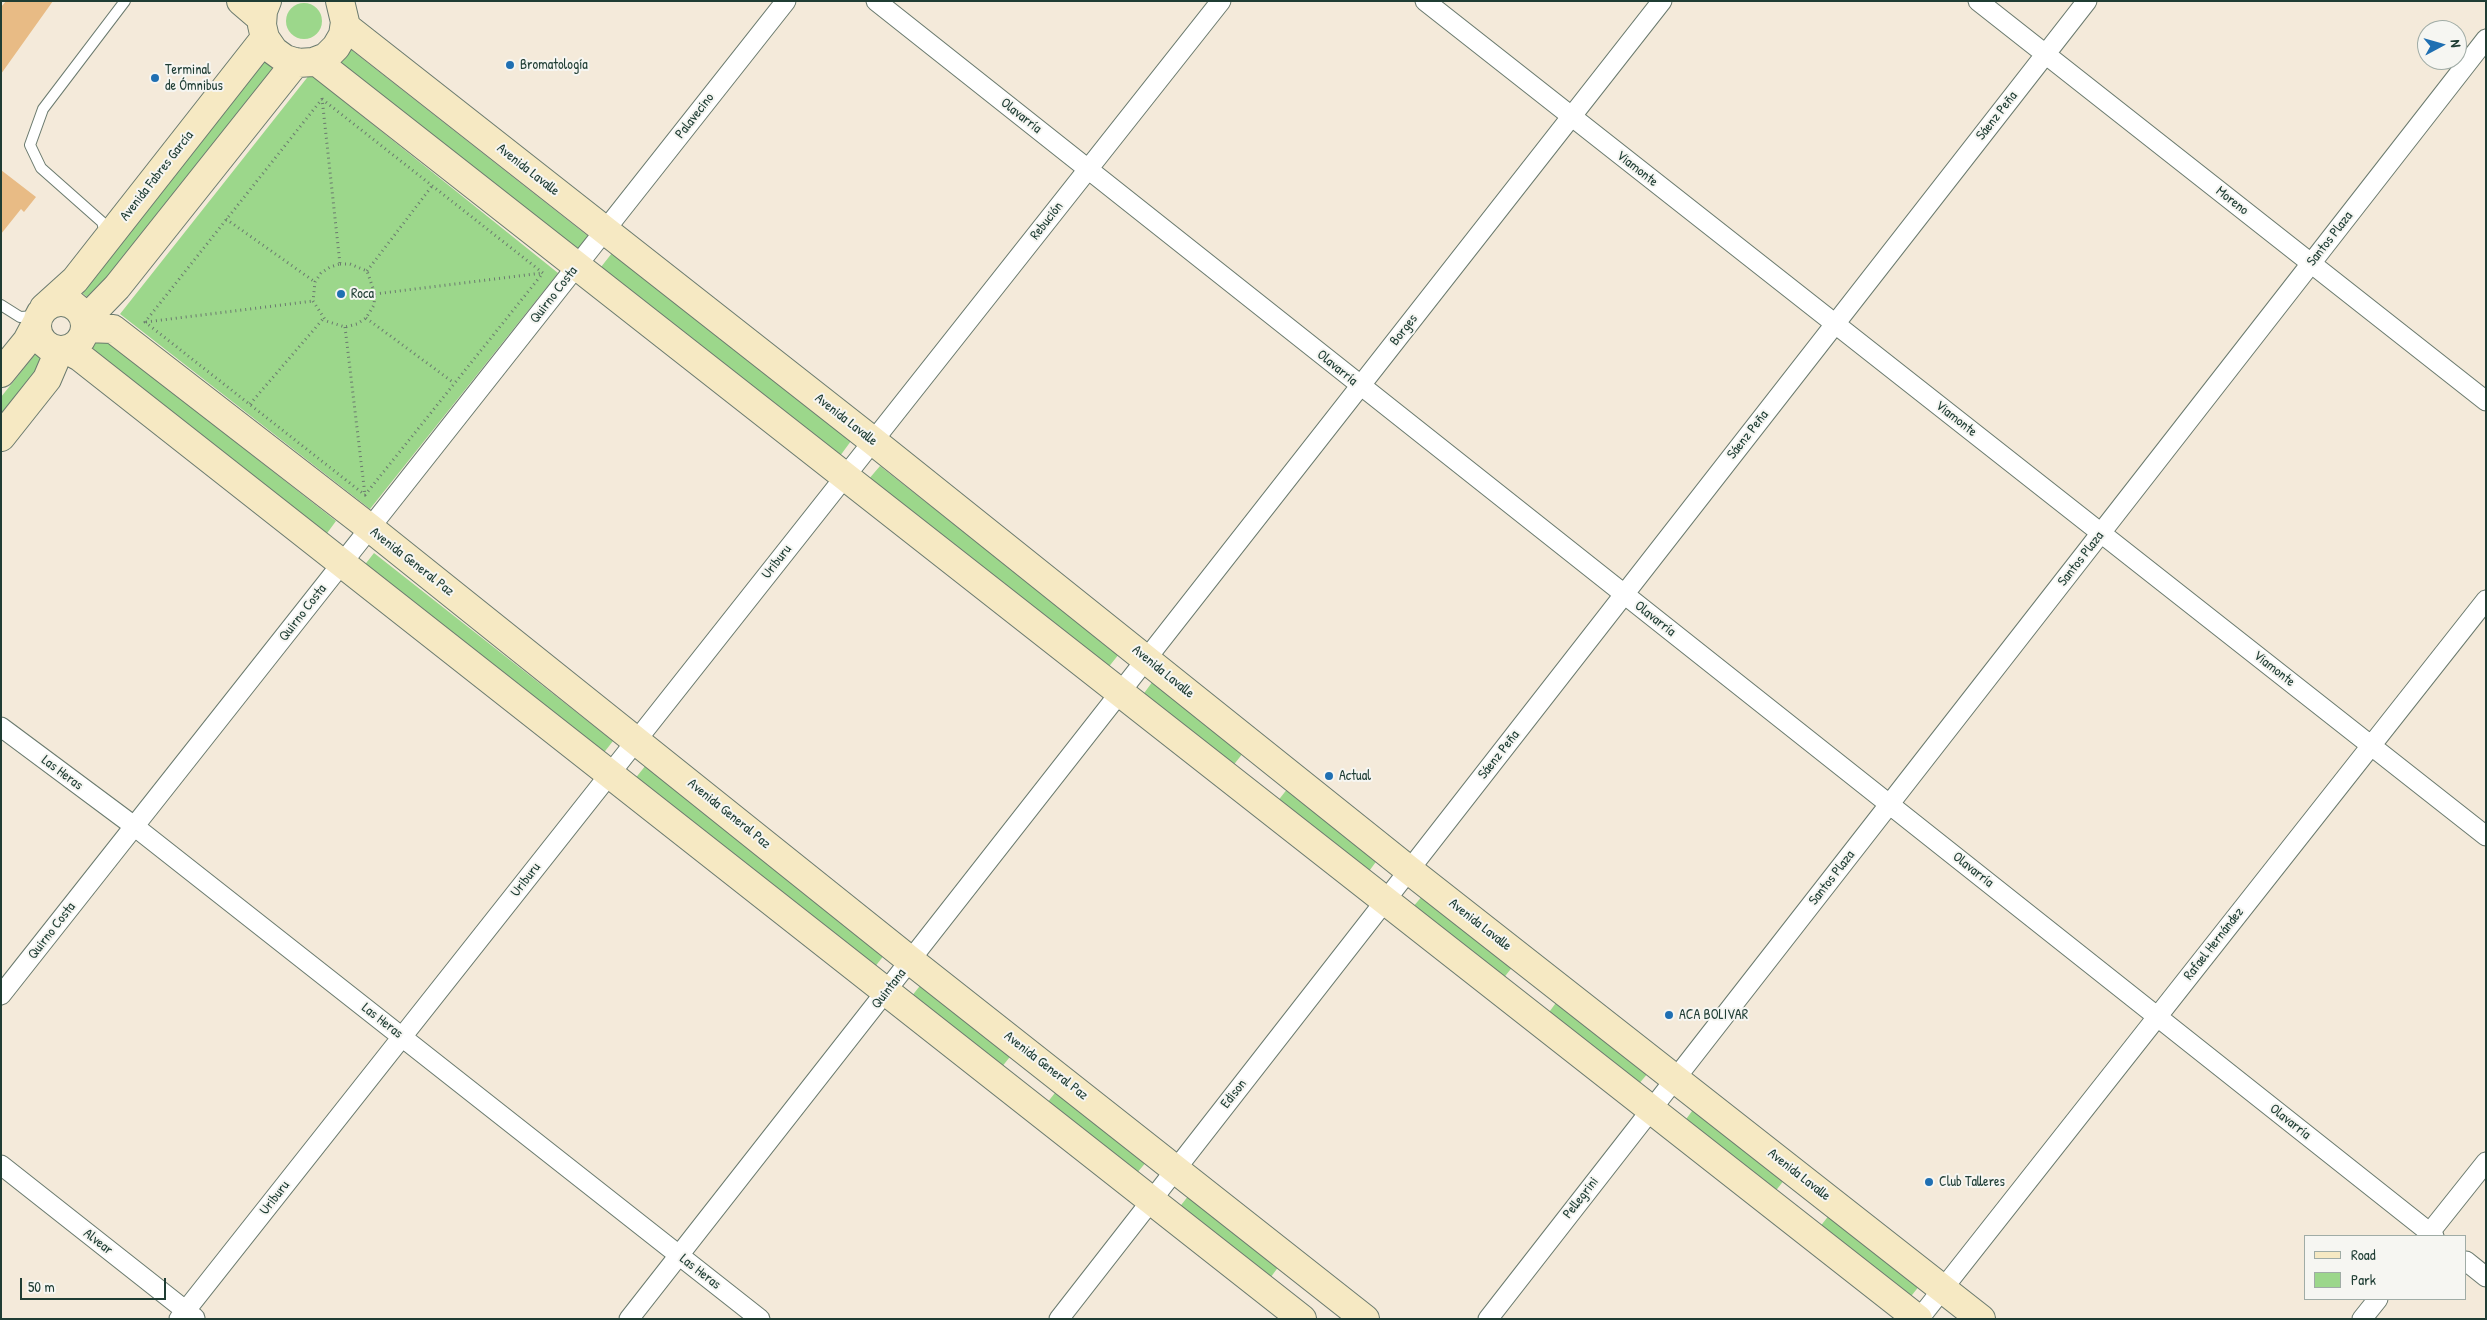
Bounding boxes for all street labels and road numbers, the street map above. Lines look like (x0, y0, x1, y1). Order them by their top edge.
street label: Sáenz Peña (1973, 88, 2021, 144)
street label: Palavecino (672, 90, 718, 142)
street label: Olavarría (997, 95, 1045, 137)
street label: Avenida Fabres García (117, 128, 197, 224)
street label: Avenida Lavalle (493, 140, 563, 200)
street label: Viamonte (1613, 147, 1661, 191)
street label: Moreno (2212, 183, 2252, 219)
street label: Rebución (1027, 199, 1067, 243)
street label: Santos Plaza (2303, 208, 2357, 270)
street label: Quirno Costa (527, 263, 581, 327)
street label: Borges (1387, 311, 1421, 349)
street label: Olavarría (1313, 347, 1361, 389)
street label: Avenida Lavalle (811, 390, 881, 450)
street label: Viamonte (1932, 397, 1980, 441)
street label: Sáenz Peña (1724, 407, 1772, 463)
street label: Avenida General Paz (367, 524, 457, 600)
street label: Santos Plaza (2054, 528, 2108, 590)
street label: Uriburu (759, 542, 795, 582)
street label: Quirno Costa (276, 581, 330, 645)
street label: Olavarría (1631, 598, 1679, 640)
street label: Avenida Lavalle (1129, 642, 1197, 702)
street label: Viamonte (2250, 647, 2298, 691)
street label: Sáenz Peña (1475, 727, 1523, 783)
street label: Las Heras (38, 752, 86, 794)
street label: Avenida General Paz (684, 775, 774, 853)
street label: Santos Plaza (1805, 847, 1859, 909)
street label: Olavarría (1949, 849, 1997, 891)
street label: Uriburu (508, 860, 544, 900)
street label: Avenida Lavalle (1445, 895, 1515, 955)
street label: Quirno Costa (25, 899, 79, 963)
street label: Rafael Hernández (2180, 904, 2248, 984)
street label: Quintana (868, 966, 910, 1012)
street label: Las Heras (358, 1000, 406, 1042)
street label: Avenida General Paz (1001, 1028, 1091, 1104)
street label: Edison (1217, 1076, 1251, 1112)
street label: Olavarría (2266, 1101, 2314, 1143)
street label: Avenida Lavalle (1764, 1145, 1834, 1205)
street label: Pellegrini (1560, 1174, 1602, 1222)
street label: Uriburu (257, 1178, 293, 1218)
street label: Alvear (80, 1225, 116, 1259)
street label: Las Heras (676, 1251, 724, 1293)

